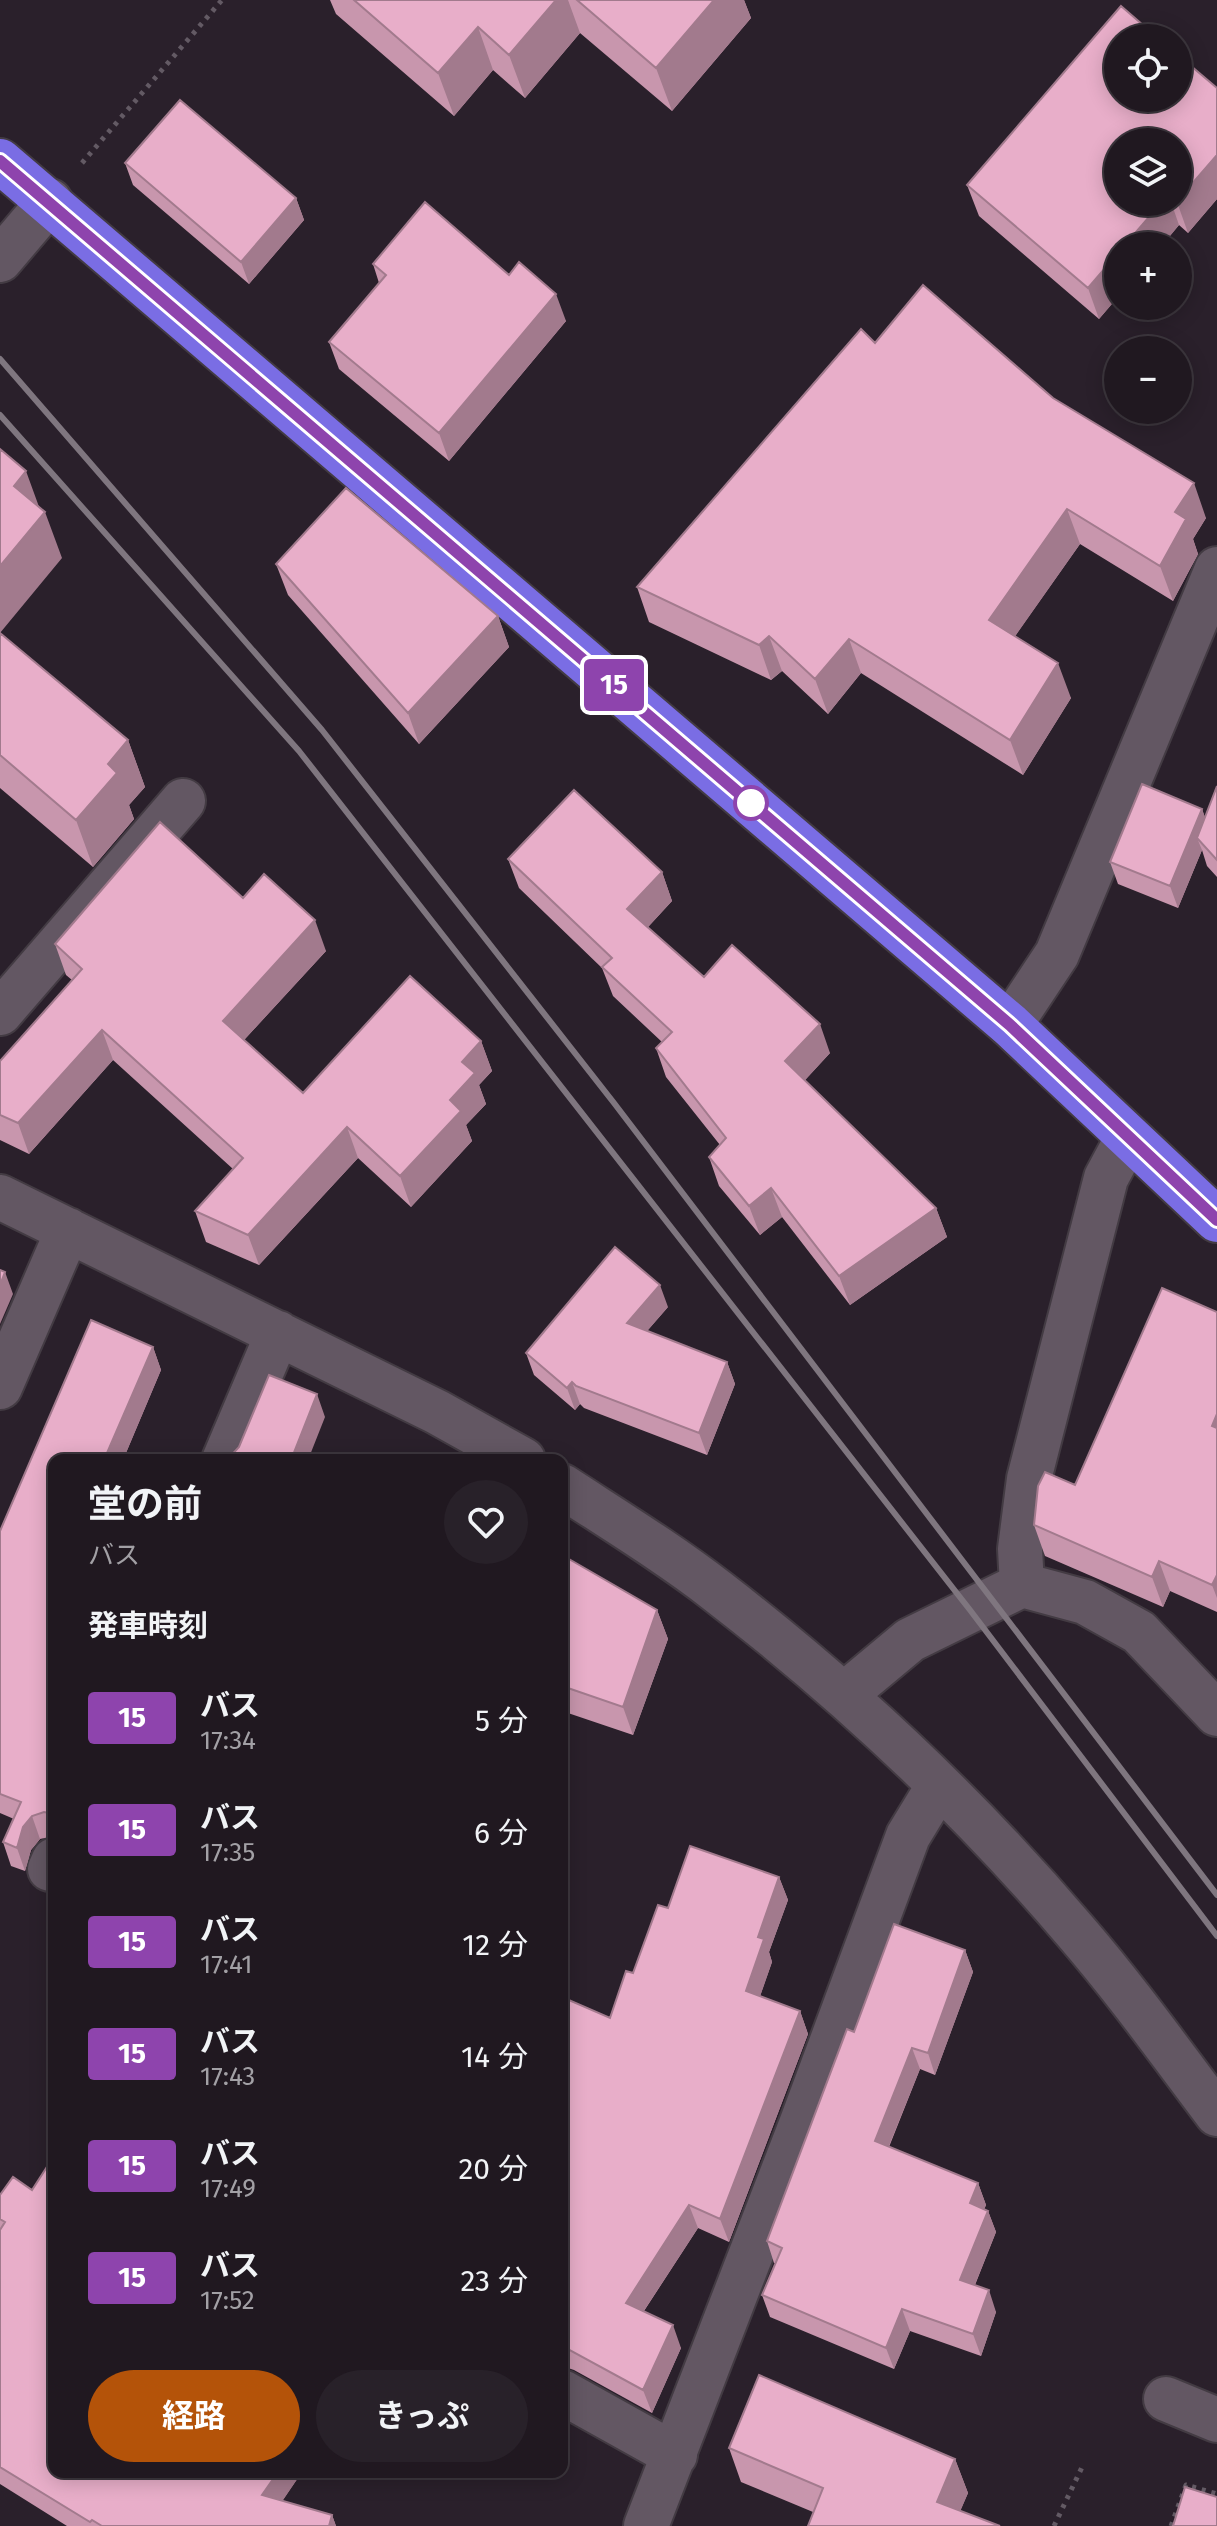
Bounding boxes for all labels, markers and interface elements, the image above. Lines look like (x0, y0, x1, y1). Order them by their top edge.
map controls (1104, 24, 1192, 424)
button: locate (1104, 24, 1192, 112)
button: layers (1104, 128, 1192, 216)
button: + (1104, 232, 1192, 320)
button: − (1104, 336, 1192, 424)
line badge: 15 (578, 659, 650, 711)
text: 15 (600, 668, 628, 701)
unlabelled marker (734, 786, 768, 820)
button: heart (444, 1480, 528, 1564)
text: 堂の前 (88, 1481, 202, 1527)
text: バス (88, 1540, 140, 1571)
text: 発車時刻 (88, 1608, 208, 1644)
text: バス (200, 1688, 260, 1724)
text: 15 (118, 1701, 146, 1734)
text: 5 分 (475, 1703, 528, 1739)
text: 17:34 (200, 1725, 256, 1756)
text: バス (200, 1800, 260, 1836)
text: 15 (118, 1813, 146, 1846)
text: 6 分 (474, 1815, 528, 1851)
text: 17:35 (200, 1837, 255, 1868)
text: バス (200, 1912, 260, 1948)
text: 15 (118, 1925, 146, 1958)
text: 12 分 (462, 1927, 528, 1963)
text: 17:41 (200, 1949, 253, 1980)
text: バス (200, 2024, 260, 2060)
text: 15 (118, 2037, 146, 2070)
text: 14 分 (461, 2039, 528, 2075)
text: 17:43 (200, 2061, 255, 2092)
text: バス (200, 2136, 260, 2172)
text: 15 (118, 2149, 146, 2182)
text: 20 分 (458, 2151, 528, 2187)
text: 17:49 (200, 2173, 256, 2204)
text: バス (200, 2248, 260, 2284)
text: 15 (118, 2261, 146, 2294)
text: 23 分 (460, 2263, 528, 2299)
text: 17:52 (200, 2285, 255, 2316)
button: 経路 (88, 2370, 300, 2462)
button: きっぷ (316, 2370, 528, 2462)

